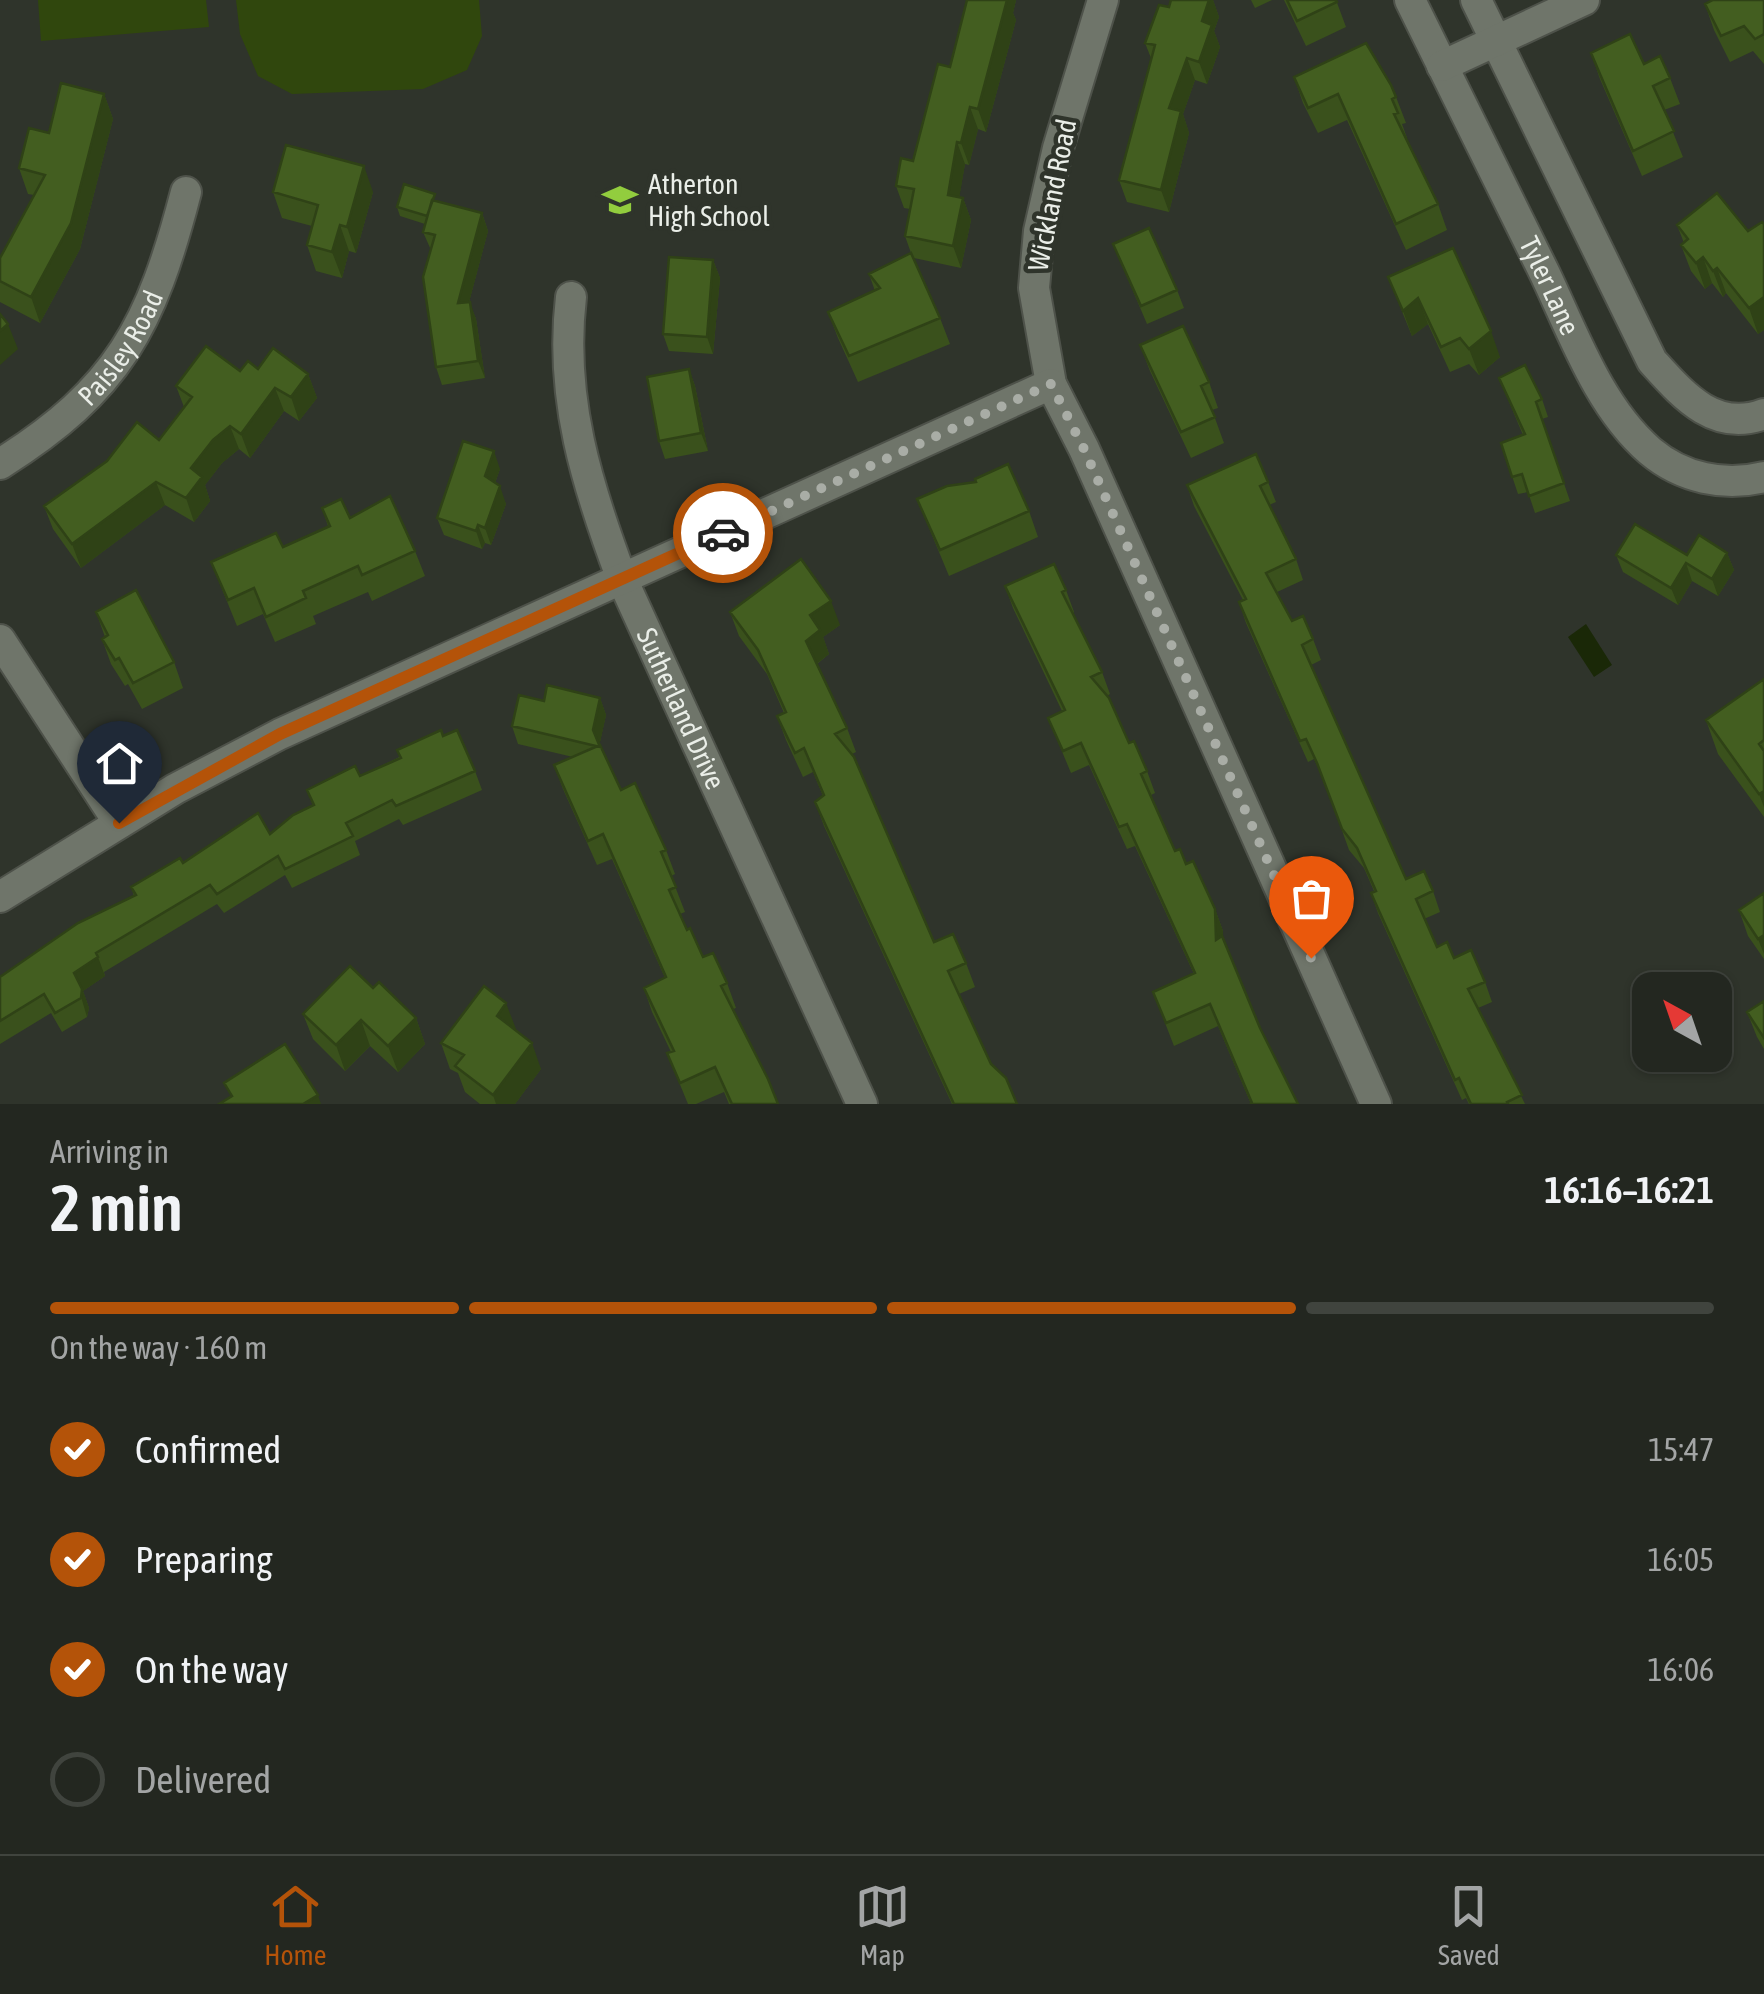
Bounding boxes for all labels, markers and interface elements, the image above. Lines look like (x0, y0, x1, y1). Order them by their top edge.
street label: Wickland Road (1022, 116, 1082, 274)
place label: Atherton High School (648, 168, 770, 232)
school or university icon: Atherton High School (601, 181, 639, 219)
street label: Tyler Lane (1513, 231, 1586, 340)
street label: Paisley Road (72, 286, 169, 412)
courier (673, 483, 773, 583)
icon: car (696, 506, 751, 561)
street label: Sutherland Drive (631, 623, 732, 794)
pin (77, 721, 162, 824)
icon: home (92, 736, 147, 791)
pin (1269, 856, 1354, 959)
icon: bag (1284, 871, 1339, 926)
north arrow (1632, 972, 1732, 1072)
map controls (1632, 972, 1732, 1072)
text: Arriving in (50, 1133, 169, 1170)
text: 16:16–16:21 (1544, 1168, 1714, 1211)
text: 2 min (50, 1170, 183, 1245)
text: On the way · 160 m (50, 1329, 267, 1366)
icon: check (50, 1422, 105, 1477)
text: Confirmed (135, 1428, 281, 1471)
text: 15:47 (1648, 1431, 1714, 1468)
icon: check (50, 1532, 105, 1587)
text: Preparing (135, 1538, 273, 1581)
text: 16:05 (1648, 1541, 1714, 1578)
icon: check (50, 1642, 105, 1697)
text: On the way (135, 1648, 288, 1691)
text: 16:06 (1648, 1651, 1714, 1688)
text: Delivered (135, 1758, 271, 1801)
tab: Home (264, 1879, 326, 1971)
tab: Map (855, 1879, 910, 1971)
tab: Saved (1438, 1879, 1500, 1971)

